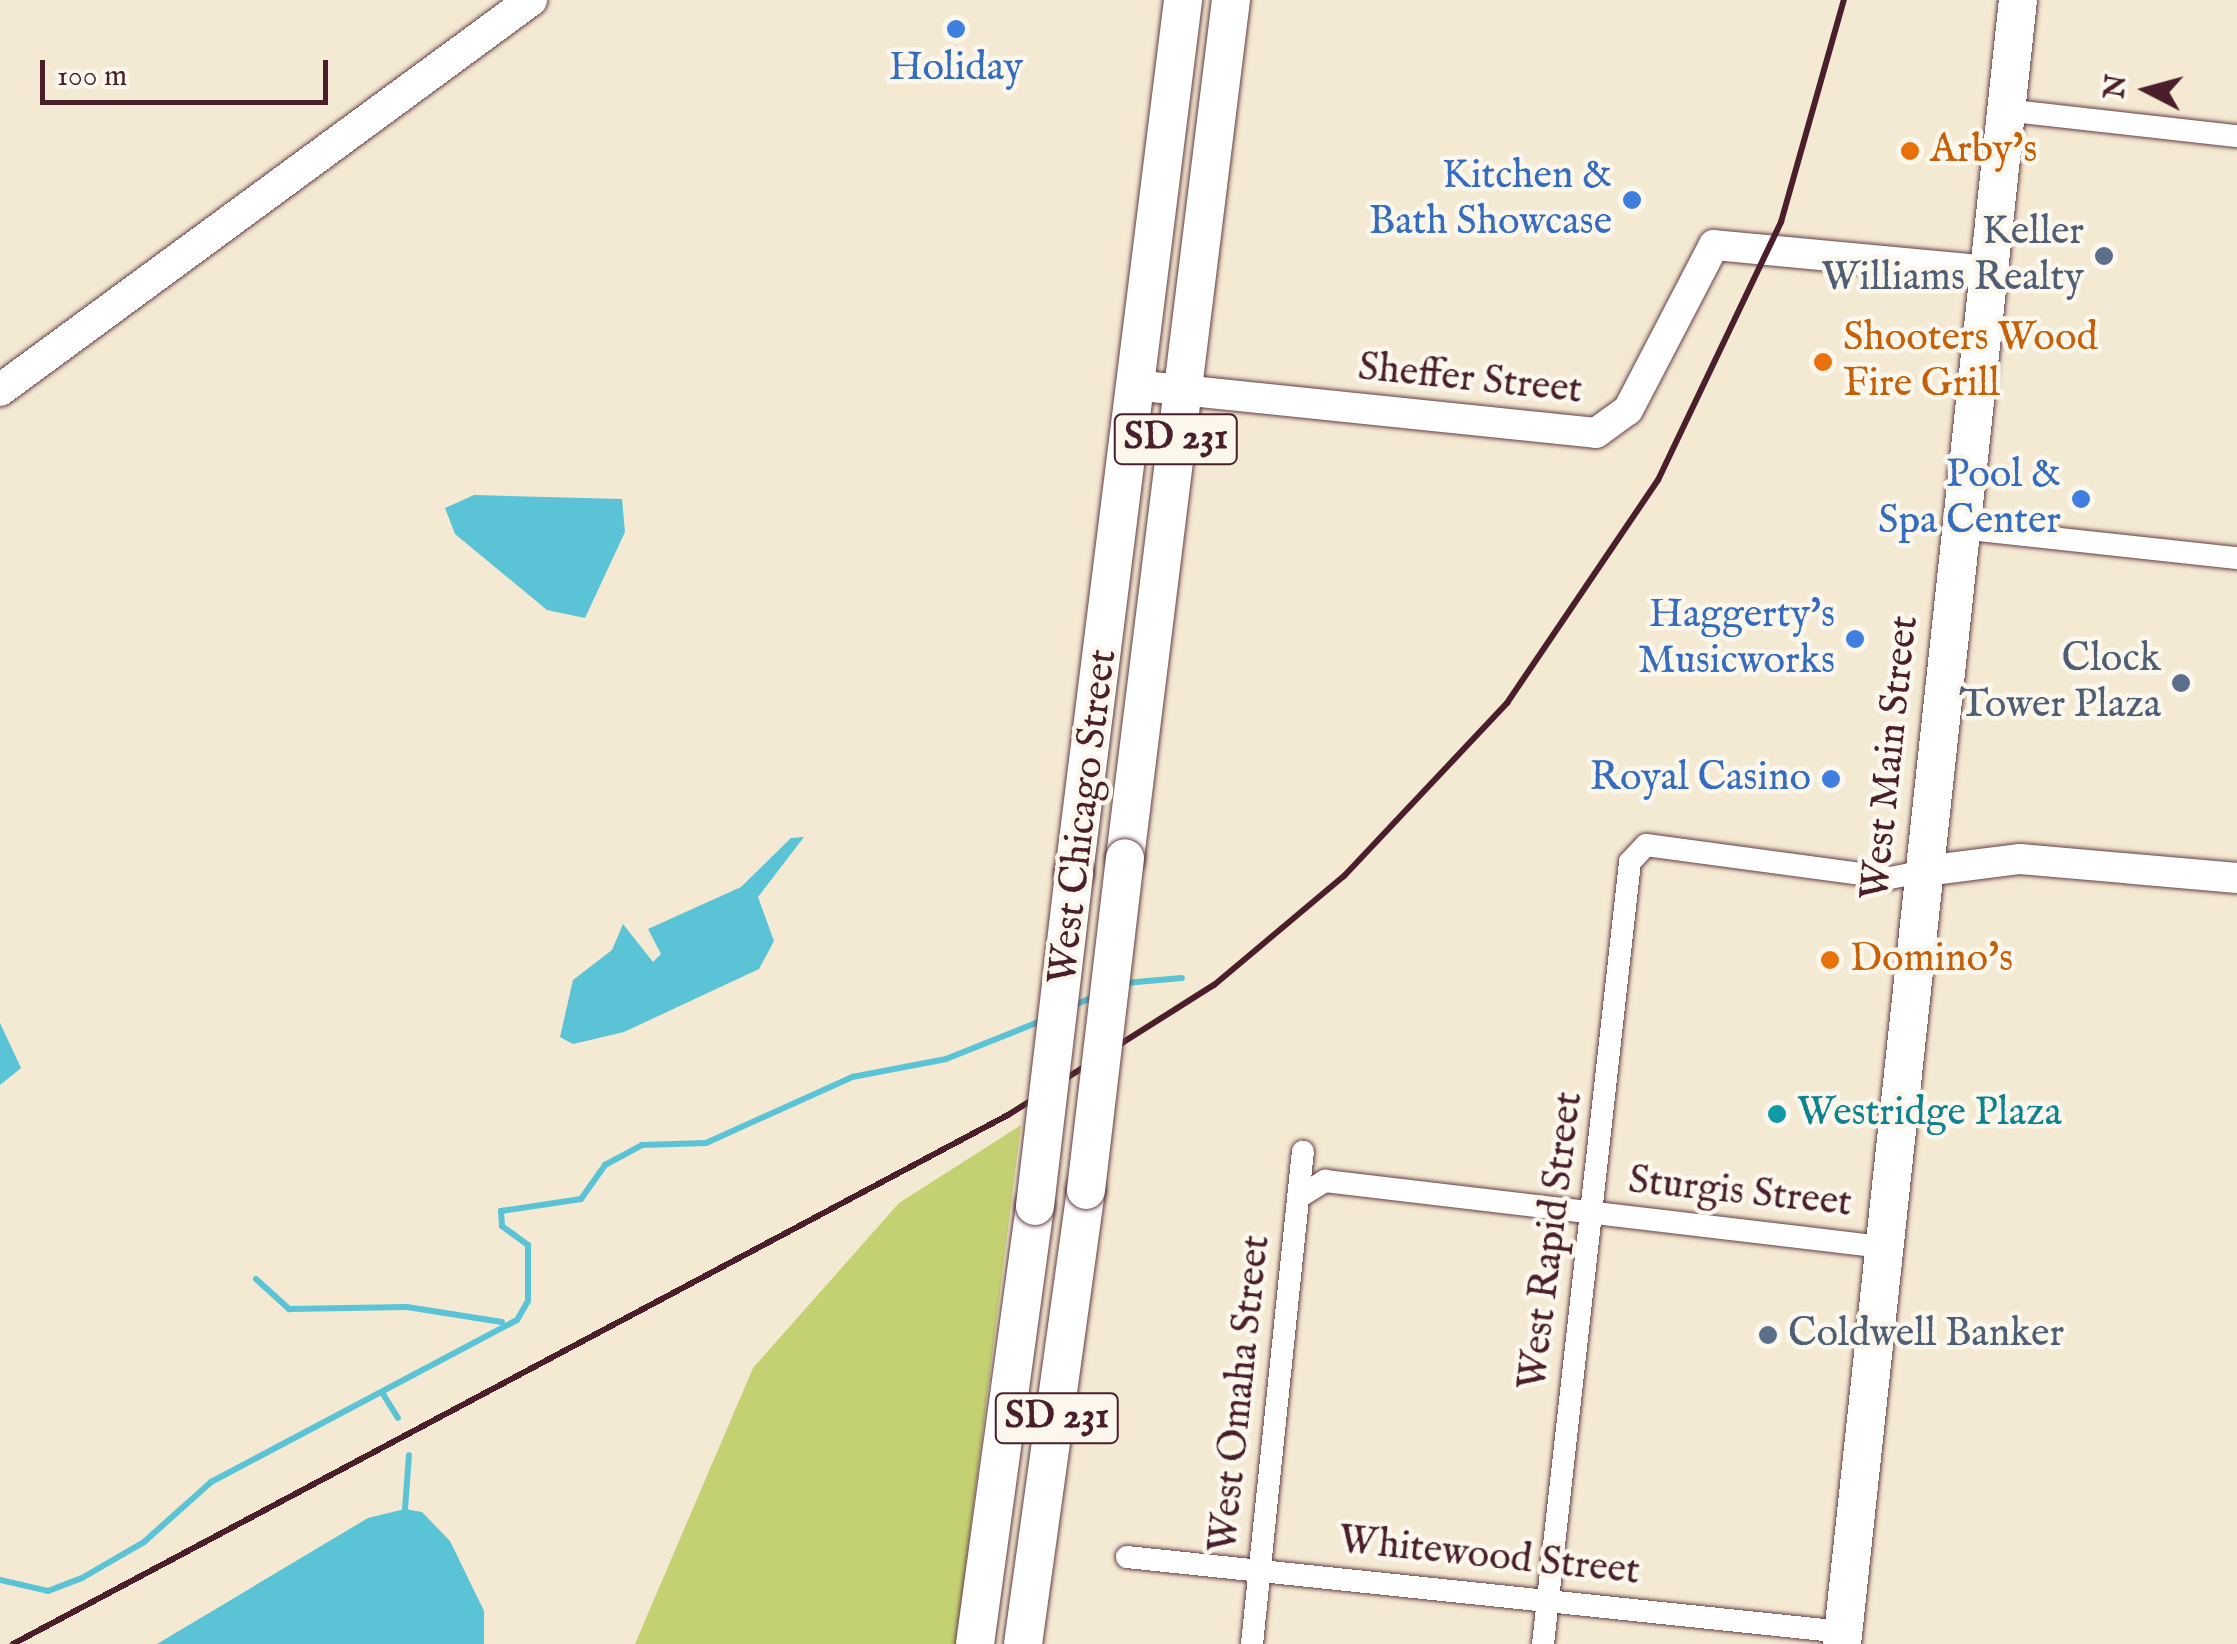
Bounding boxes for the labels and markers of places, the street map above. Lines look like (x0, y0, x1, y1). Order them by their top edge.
marker: Holiday (945, 18, 967, 40)
place label: Holiday (889, 45, 1023, 93)
place label: Arby's (1930, 127, 2037, 175)
marker: Arby's (1899, 140, 1921, 162)
place label: Kitchen & Bath Showcase (1369, 153, 1612, 247)
marker: Kitchen & Bath Showcase (1621, 189, 1643, 211)
place label: Keller Williams Realty (1821, 209, 2084, 303)
marker: Keller Williams Realty (2093, 245, 2115, 267)
place label: Shooters Wood Fire Grill (1843, 315, 2098, 409)
marker: Shooters Wood Fire Grill (1812, 351, 1834, 373)
place label: Pool & Spa Center (1878, 452, 2061, 546)
marker: Pool & Spa Center (2070, 488, 2092, 510)
place label: Haggerty's Musicworks (1638, 592, 1835, 686)
marker: Haggerty's Musicworks (1844, 628, 1866, 650)
place label: Clock Tower Plaza (1959, 636, 2161, 730)
marker: Clock Tower Plaza (2170, 672, 2192, 694)
place label: Royal Casino (1590, 755, 1811, 803)
marker: Royal Casino (1820, 768, 1842, 790)
place label: Domino's (1850, 936, 2013, 984)
marker: Domino's (1819, 949, 1841, 971)
place label: Westridge Plaza (1797, 1090, 2062, 1138)
marker: Westridge Plaza (1766, 1103, 1788, 1125)
place label: Coldwell Banker (1788, 1311, 2064, 1359)
marker: Coldwell Banker (1757, 1324, 1779, 1346)

